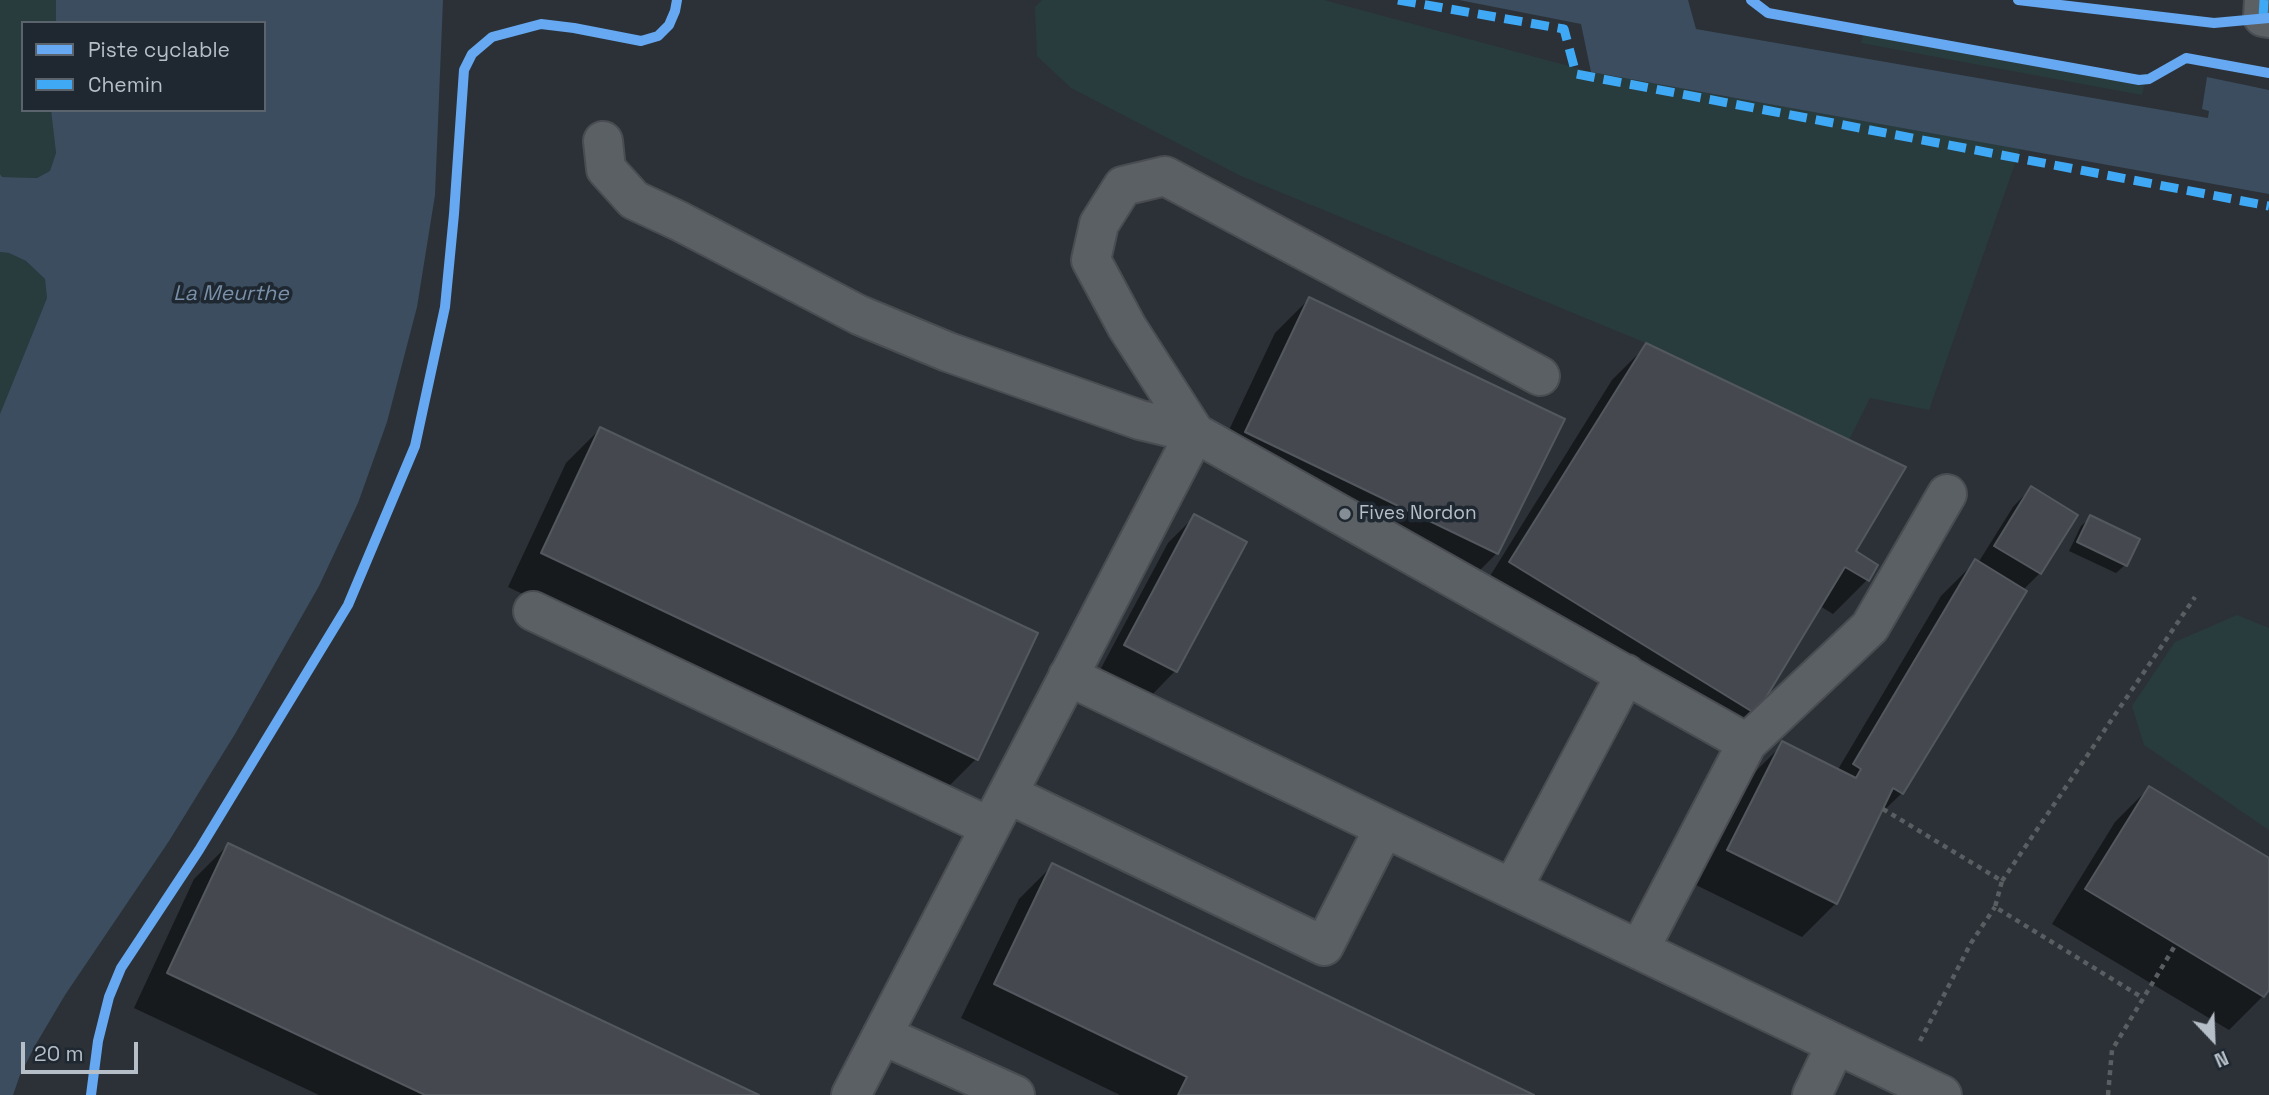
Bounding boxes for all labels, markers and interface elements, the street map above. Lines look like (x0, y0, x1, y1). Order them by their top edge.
legend (21, 21, 266, 112)
text: Piste cyclable (88, 36, 230, 63)
text: Chemin (88, 71, 163, 98)
water label: La Meurthe (173, 281, 289, 307)
place label: Fives Nordon (1359, 503, 1477, 525)
marker: Fives Nordon (1337, 506, 1353, 522)
north arrow (2178, 1004, 2248, 1074)
scale bar (24, 1028, 142, 1072)
text: 20 m (34, 1040, 84, 1067)
text: N (2211, 1045, 2232, 1073)

